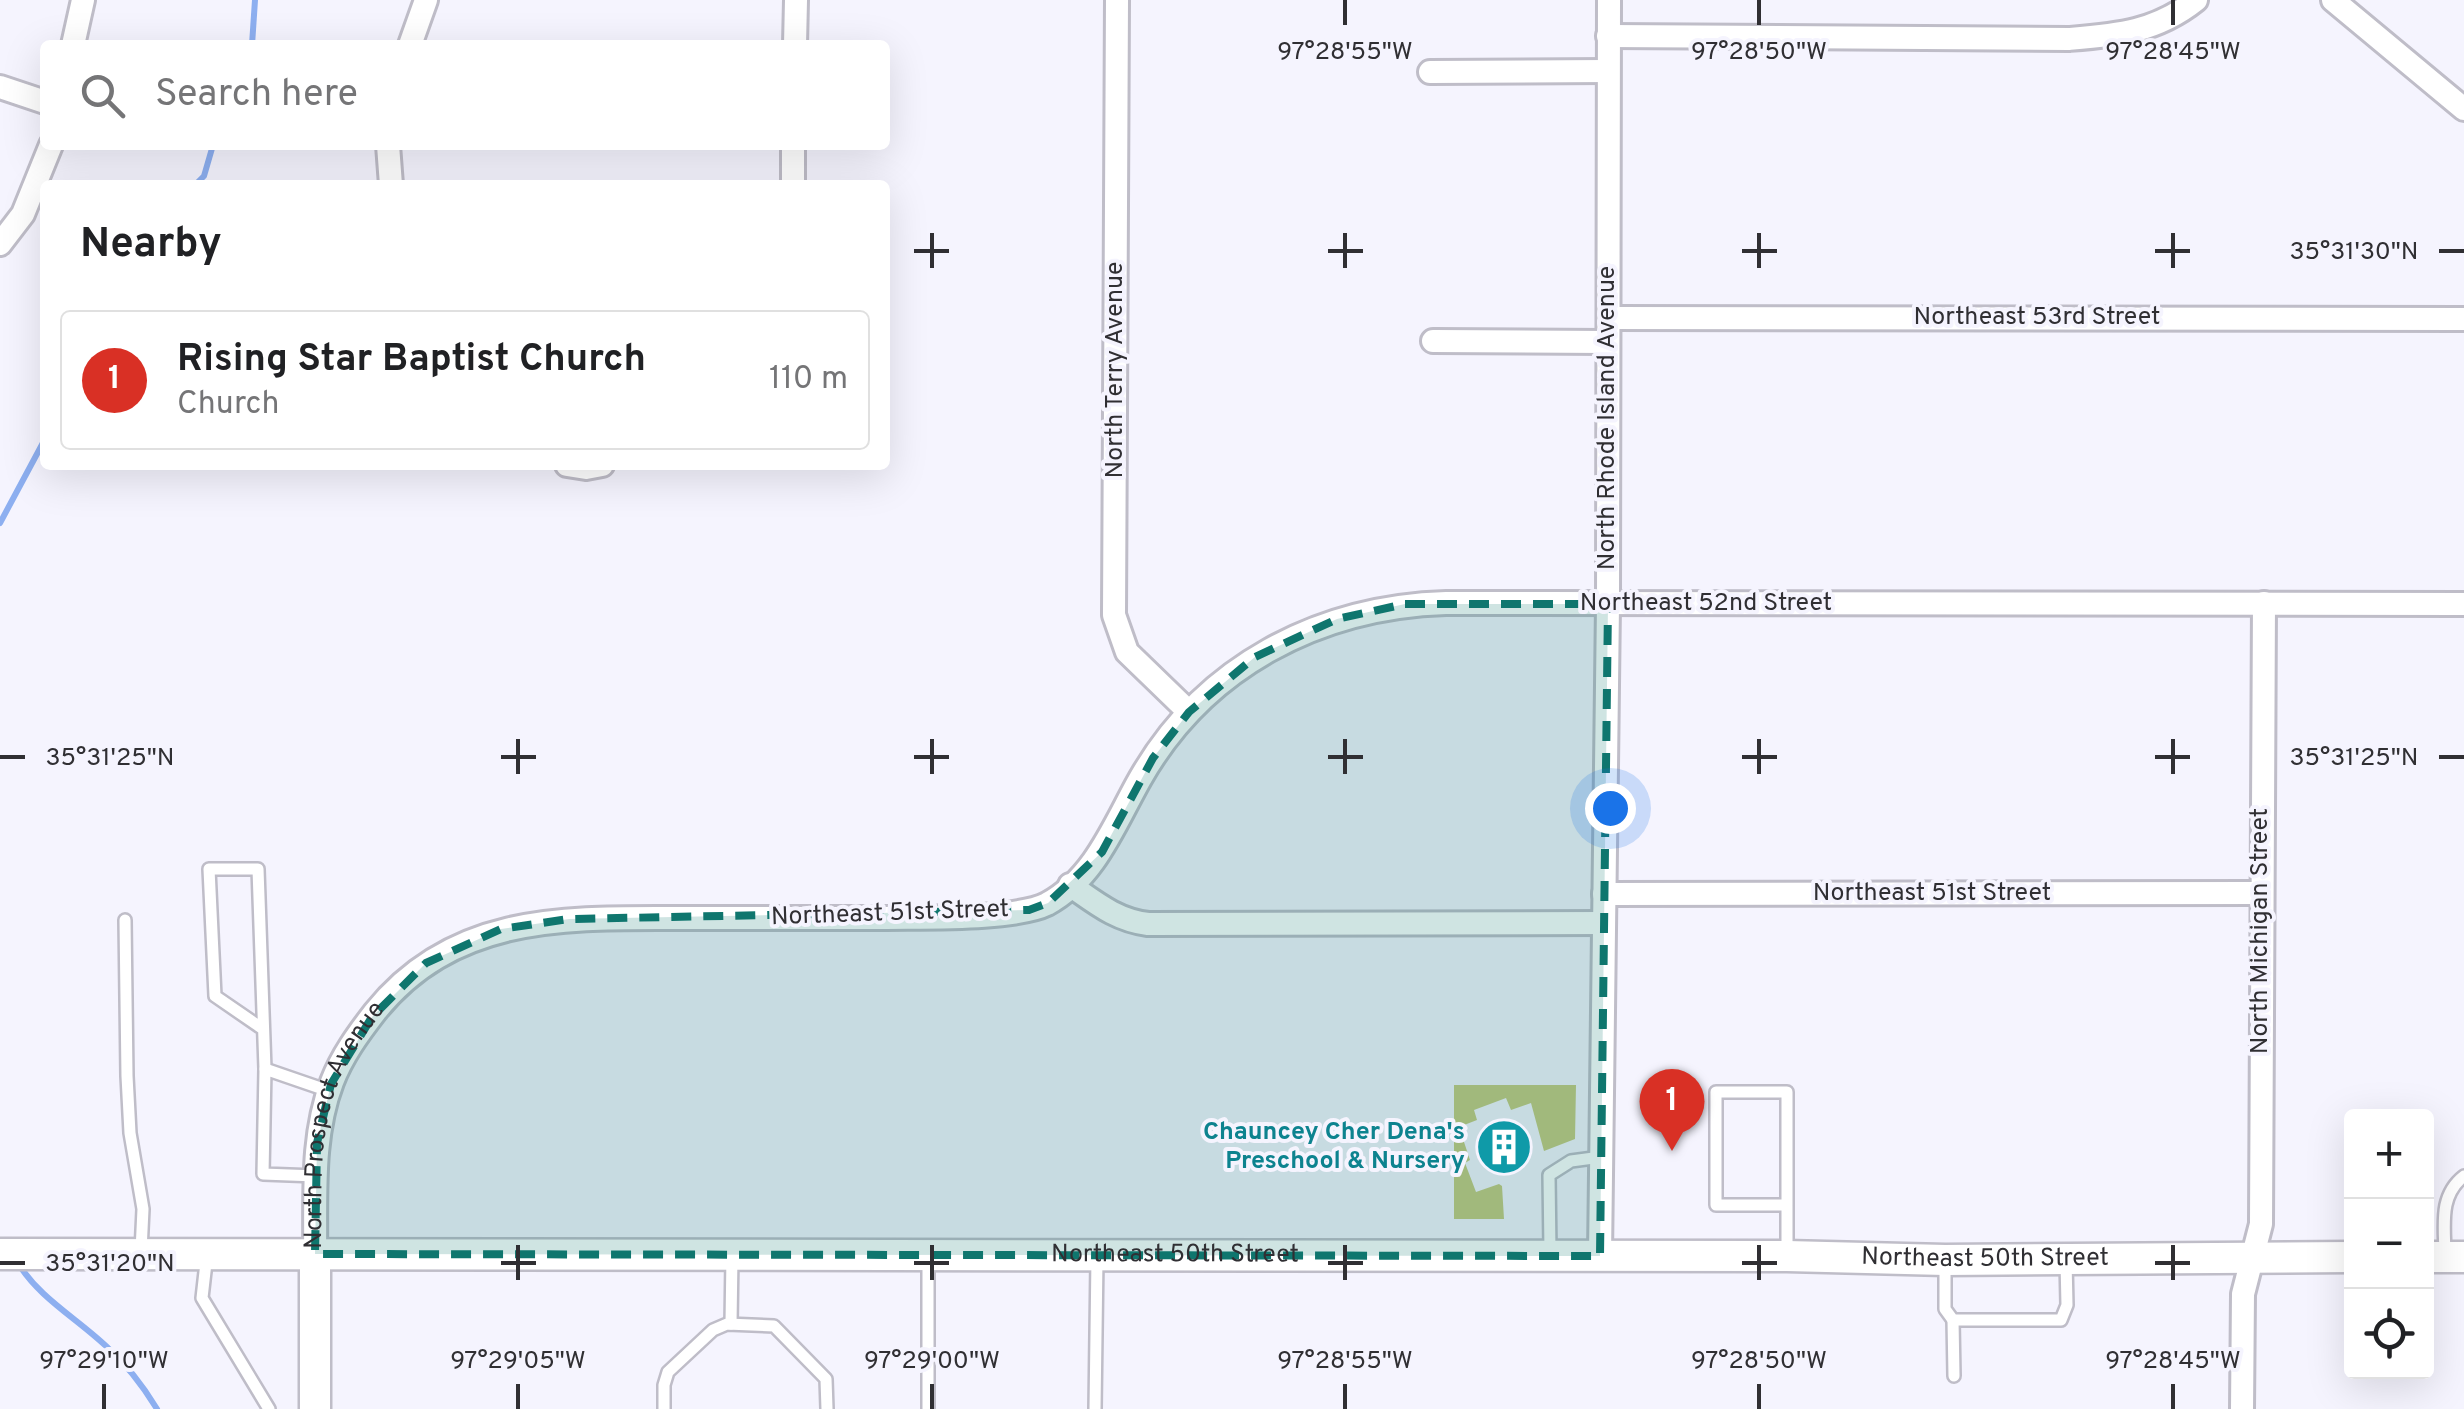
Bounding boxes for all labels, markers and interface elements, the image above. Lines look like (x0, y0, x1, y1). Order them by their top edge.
text: 97°28'55"W (1277, 37, 1413, 69)
text: 97°28'50"W (1691, 37, 1827, 69)
text: 97°28'45"W (2105, 37, 2241, 69)
search box (40, 40, 890, 150)
icon: search (75, 68, 130, 123)
text: Search here (155, 71, 358, 120)
text: Nearby (80, 219, 222, 272)
text: 35°31'30"N (2289, 237, 2419, 269)
street label: North Terry Avenue (1100, 262, 1132, 478)
street label: North Rhode Island Avenue (1592, 266, 1624, 570)
street label: Northeast 53rd Street (1914, 302, 2160, 334)
text: Rising Star Baptist Church (177, 336, 646, 385)
text: 1 (108, 360, 121, 400)
text: 110 m (769, 360, 848, 400)
text: Church (177, 385, 280, 425)
street label: Northeast 52nd Street (1580, 588, 1832, 620)
text: 35°31'25"N (45, 743, 175, 775)
text: 35°31'25"N (2289, 743, 2419, 775)
your location (1585, 783, 1636, 834)
street label: North Michigan Street (2245, 808, 2277, 1054)
street label: Northeast 51st Street (1813, 878, 2051, 910)
street label: Northeast 51st Street (770, 894, 1010, 934)
street label: North Prospect Avenue (299, 995, 393, 1249)
pin: 1 (1640, 1068, 1704, 1151)
map controls (2344, 1109, 2434, 1379)
button: + (2344, 1109, 2434, 1199)
place label: Chauncey Cher Dena's Preschool & Nursery (1203, 1117, 1465, 1178)
building icon: Chauncey Cher Dena's Preschool & Nursery (1474, 1117, 1534, 1177)
button: − (2344, 1199, 2434, 1289)
street label: Northeast 50th Street (1051, 1239, 1299, 1271)
street label: Northeast 50th Street (1861, 1242, 2109, 1276)
text: 35°31'20"N (45, 1249, 175, 1281)
button: locate (2344, 1289, 2434, 1379)
text: 97°29'10"W (39, 1346, 169, 1378)
text: 97°29'05"W (450, 1346, 586, 1378)
text: 97°29'00"W (864, 1346, 1000, 1378)
text: 97°28'55"W (1277, 1346, 1413, 1378)
text: 97°28'50"W (1691, 1346, 1827, 1378)
text: 97°28'45"W (2105, 1346, 2241, 1378)

